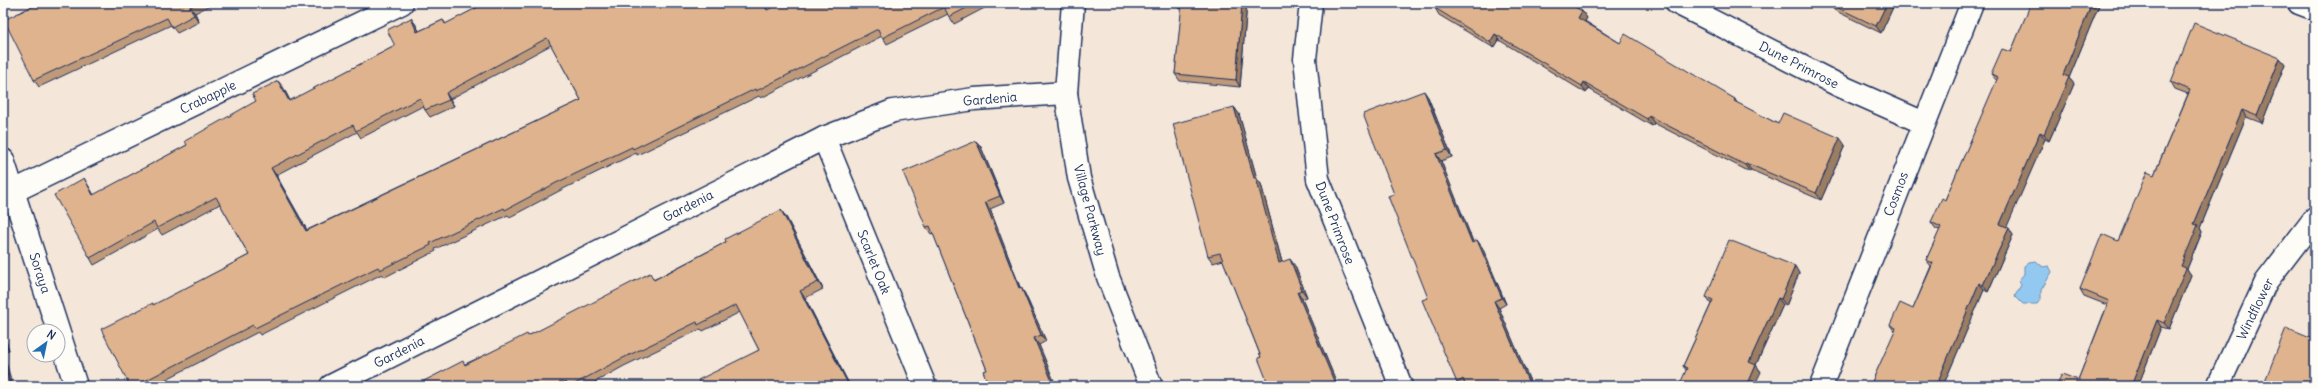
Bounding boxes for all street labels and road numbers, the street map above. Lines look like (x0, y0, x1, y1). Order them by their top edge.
street label: Dune Primrose (1756, 38, 1842, 92)
street label: Crabapple (177, 76, 239, 118)
street label: Gardenia (962, 88, 1018, 110)
street label: Village Parkway (1070, 163, 1110, 257)
street label: Cosmos (1880, 169, 1912, 219)
street label: Dune Primrose (1311, 179, 1359, 267)
street label: Gardenia (660, 186, 716, 226)
street label: Scarlet Oak (853, 227, 895, 297)
street label: Soraya (25, 250, 55, 296)
street label: Windflower (2233, 275, 2278, 343)
street label: Gardenia (371, 332, 427, 372)

